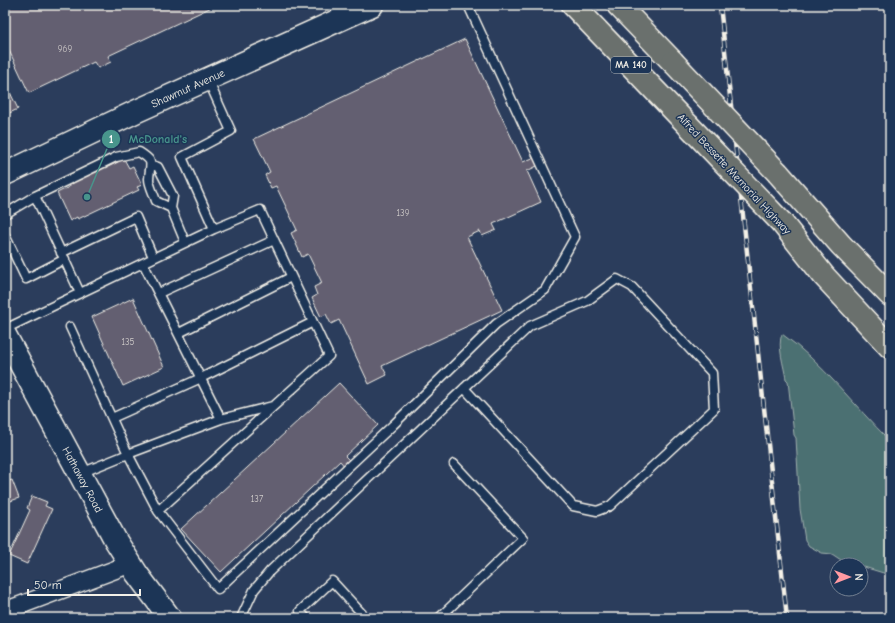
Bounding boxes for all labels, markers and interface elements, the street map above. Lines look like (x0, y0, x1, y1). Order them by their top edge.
house number: 969 (58, 44, 72, 54)
road number: MA 140 (611, 57, 651, 73)
street label: Shawmut Avenue (149, 66, 227, 110)
street label: Alfred Bessette Memorial Highway (674, 111, 794, 237)
callout: McDonald's (101, 127, 195, 151)
text: 1 (109, 132, 114, 146)
text: McDonald's (129, 132, 187, 146)
house number: 139 (397, 208, 410, 218)
house number: 135 (122, 337, 135, 347)
street label: Hathaway Road (60, 444, 106, 515)
house number: 137 (251, 494, 264, 504)
north arrow (829, 557, 869, 597)
scale bar (28, 571, 140, 597)
text: N (852, 573, 865, 581)
text: 50 m (34, 578, 62, 592)

